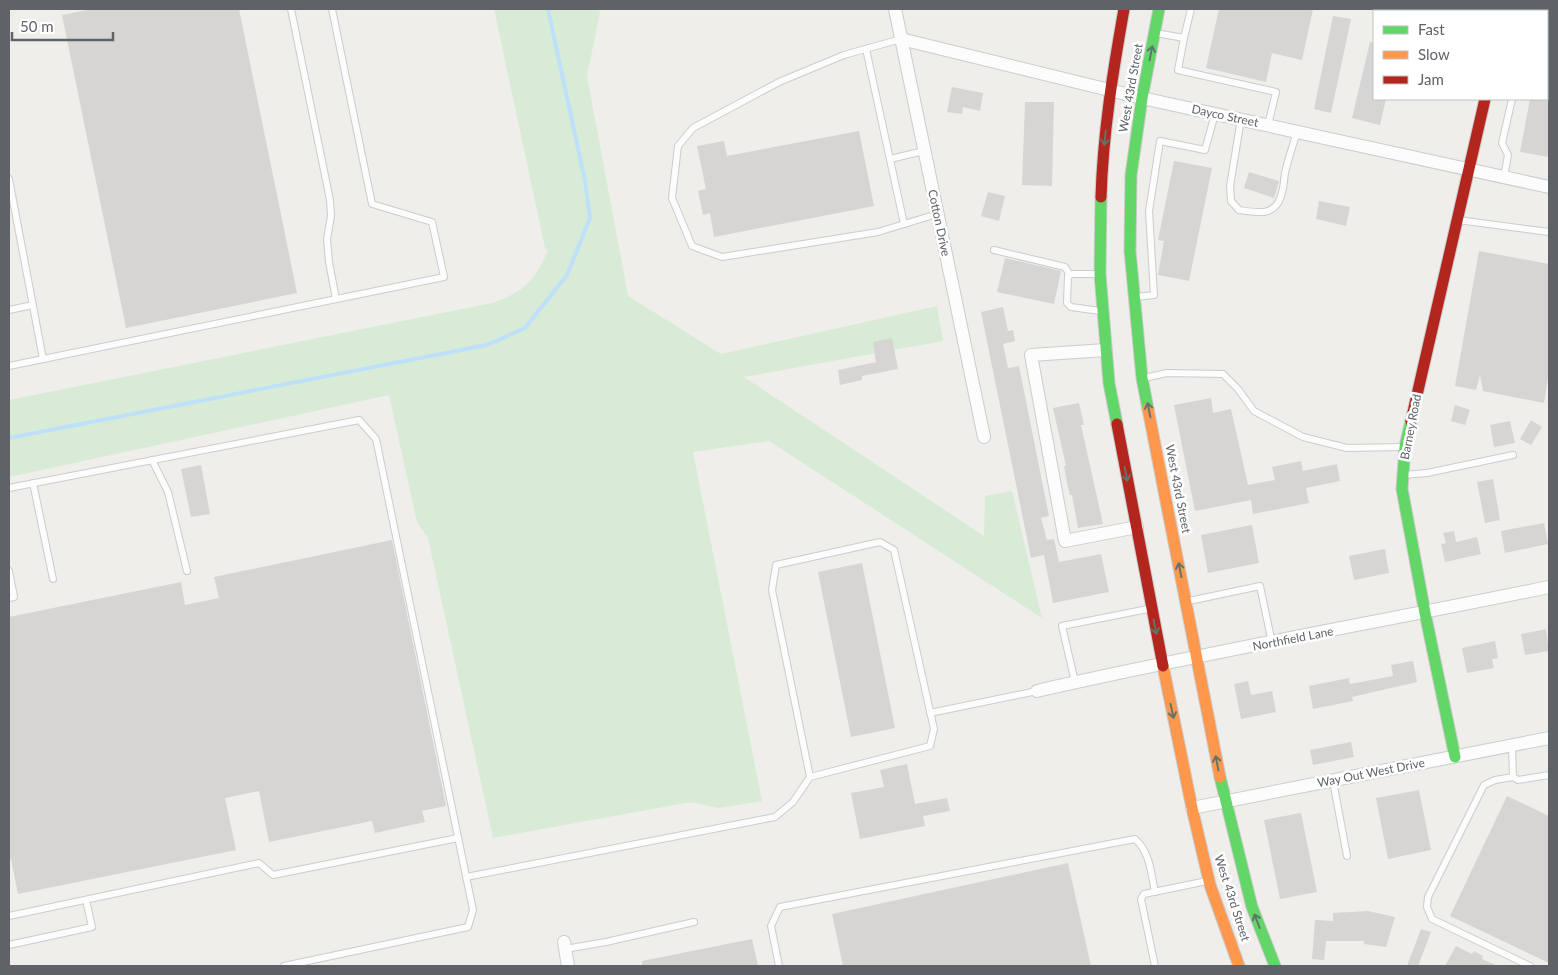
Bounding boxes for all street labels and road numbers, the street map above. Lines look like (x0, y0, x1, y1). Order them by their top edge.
street label: West 43rd Street (1115, 42, 1146, 134)
street label: Dayco Street (1190, 101, 1261, 130)
street label: Cotton Drive (925, 188, 954, 258)
street label: Barney Road (1397, 393, 1424, 461)
street label: West 43rd Street (1163, 443, 1195, 535)
street label: Northfield Lane (1251, 623, 1335, 654)
street label: Way Out West Drive (1316, 755, 1426, 790)
street label: West 43rd Street (1211, 853, 1254, 944)

